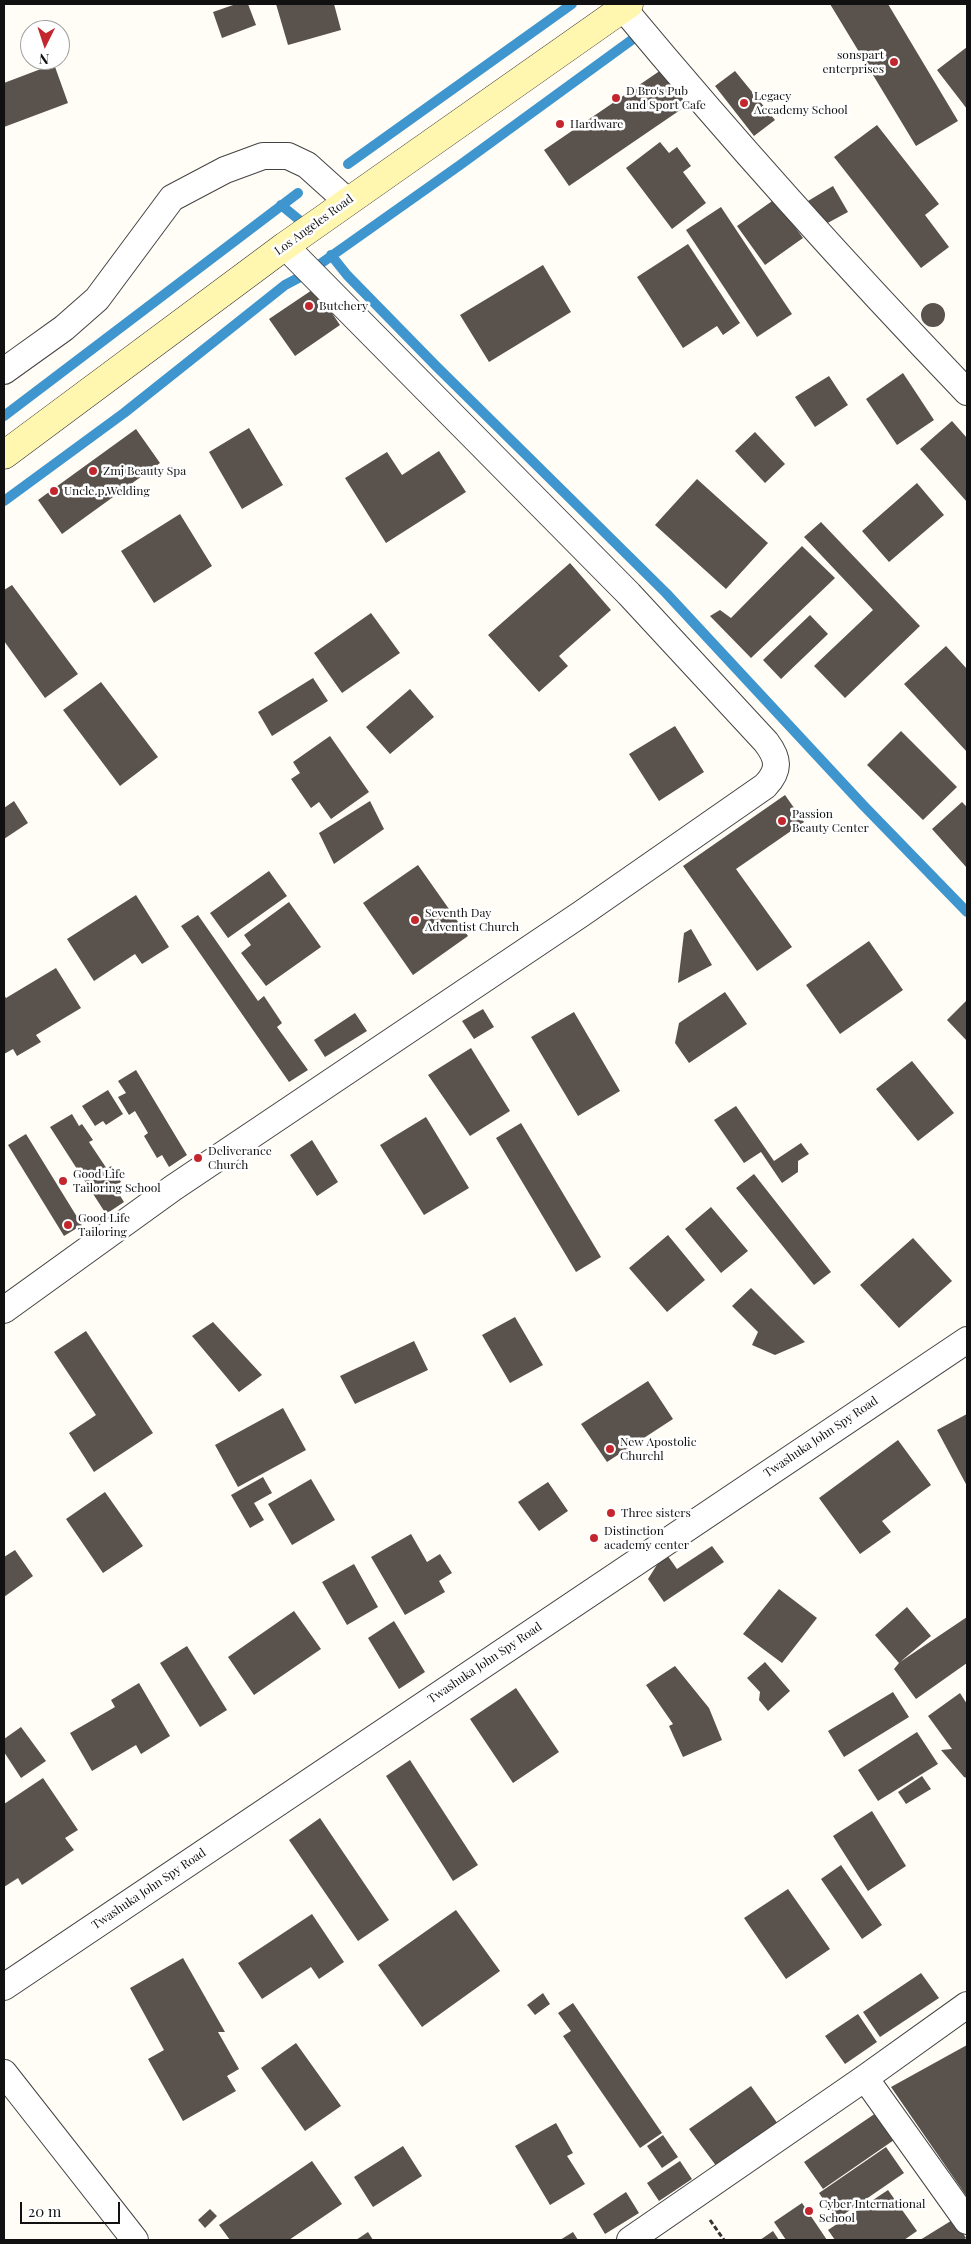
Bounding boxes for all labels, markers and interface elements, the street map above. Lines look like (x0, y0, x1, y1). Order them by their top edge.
north arrow (20, 20, 70, 70)
place label: sonspart enterprises (822, 48, 884, 76)
text: N (38, 50, 50, 69)
marker: sonspart enterprises (888, 56, 900, 68)
place label: D Bro's Pub and Sport Cafe (626, 84, 706, 112)
place label: Legacy Accademy School (754, 89, 848, 117)
marker: D Bro's Pub and Sport Cafe (610, 92, 622, 104)
marker: Legacy Accademy School (738, 97, 750, 109)
place label: Hardware (570, 117, 623, 131)
marker: Hardware (554, 118, 566, 130)
street label: Los Angeles Road (272, 192, 356, 258)
place label: Butchery (319, 299, 368, 313)
marker: Butchery (303, 300, 315, 312)
place label: Zmj Beauty Spa (103, 464, 186, 478)
marker: Zmj Beauty Spa (87, 465, 99, 477)
place label: Uncle.p.Welding (64, 484, 150, 498)
marker: Uncle.p.Welding (48, 485, 60, 497)
place label: Passion Beauty Center (792, 807, 869, 835)
marker: Passion Beauty Center (776, 815, 788, 827)
place label: Seventh Day Adventist Church (425, 906, 519, 934)
marker: Seventh Day Adventist Church (409, 914, 421, 926)
place label: Deliverance Church (208, 1144, 272, 1172)
marker: Deliverance Church (192, 1152, 204, 1164)
place label: Good Life Tailoring School (73, 1167, 161, 1195)
marker: Good Life Tailoring School (57, 1175, 69, 1187)
place label: Good Life Tailoring (78, 1211, 130, 1239)
marker: Good Life Tailoring (62, 1219, 74, 1231)
street label: Twashuka John Spy Road (761, 1393, 881, 1481)
place label: New Apostolic Churchl (620, 1435, 696, 1463)
marker: New Apostolic Churchl (604, 1443, 616, 1455)
place label: Three sisters (621, 1506, 691, 1520)
marker: Three sisters (605, 1507, 617, 1519)
place label: Distinction academy center (604, 1524, 689, 1552)
marker: Distinction academy center (588, 1532, 600, 1544)
street label: Twashuka John Spy Road (425, 1619, 545, 1707)
street label: Twashuka John Spy Road (89, 1845, 209, 1933)
scale bar (22, 2192, 122, 2224)
place label: Cyber International School (819, 2197, 925, 2225)
text: 20 m (28, 2201, 61, 2221)
marker: Cyber International School (803, 2205, 815, 2217)

